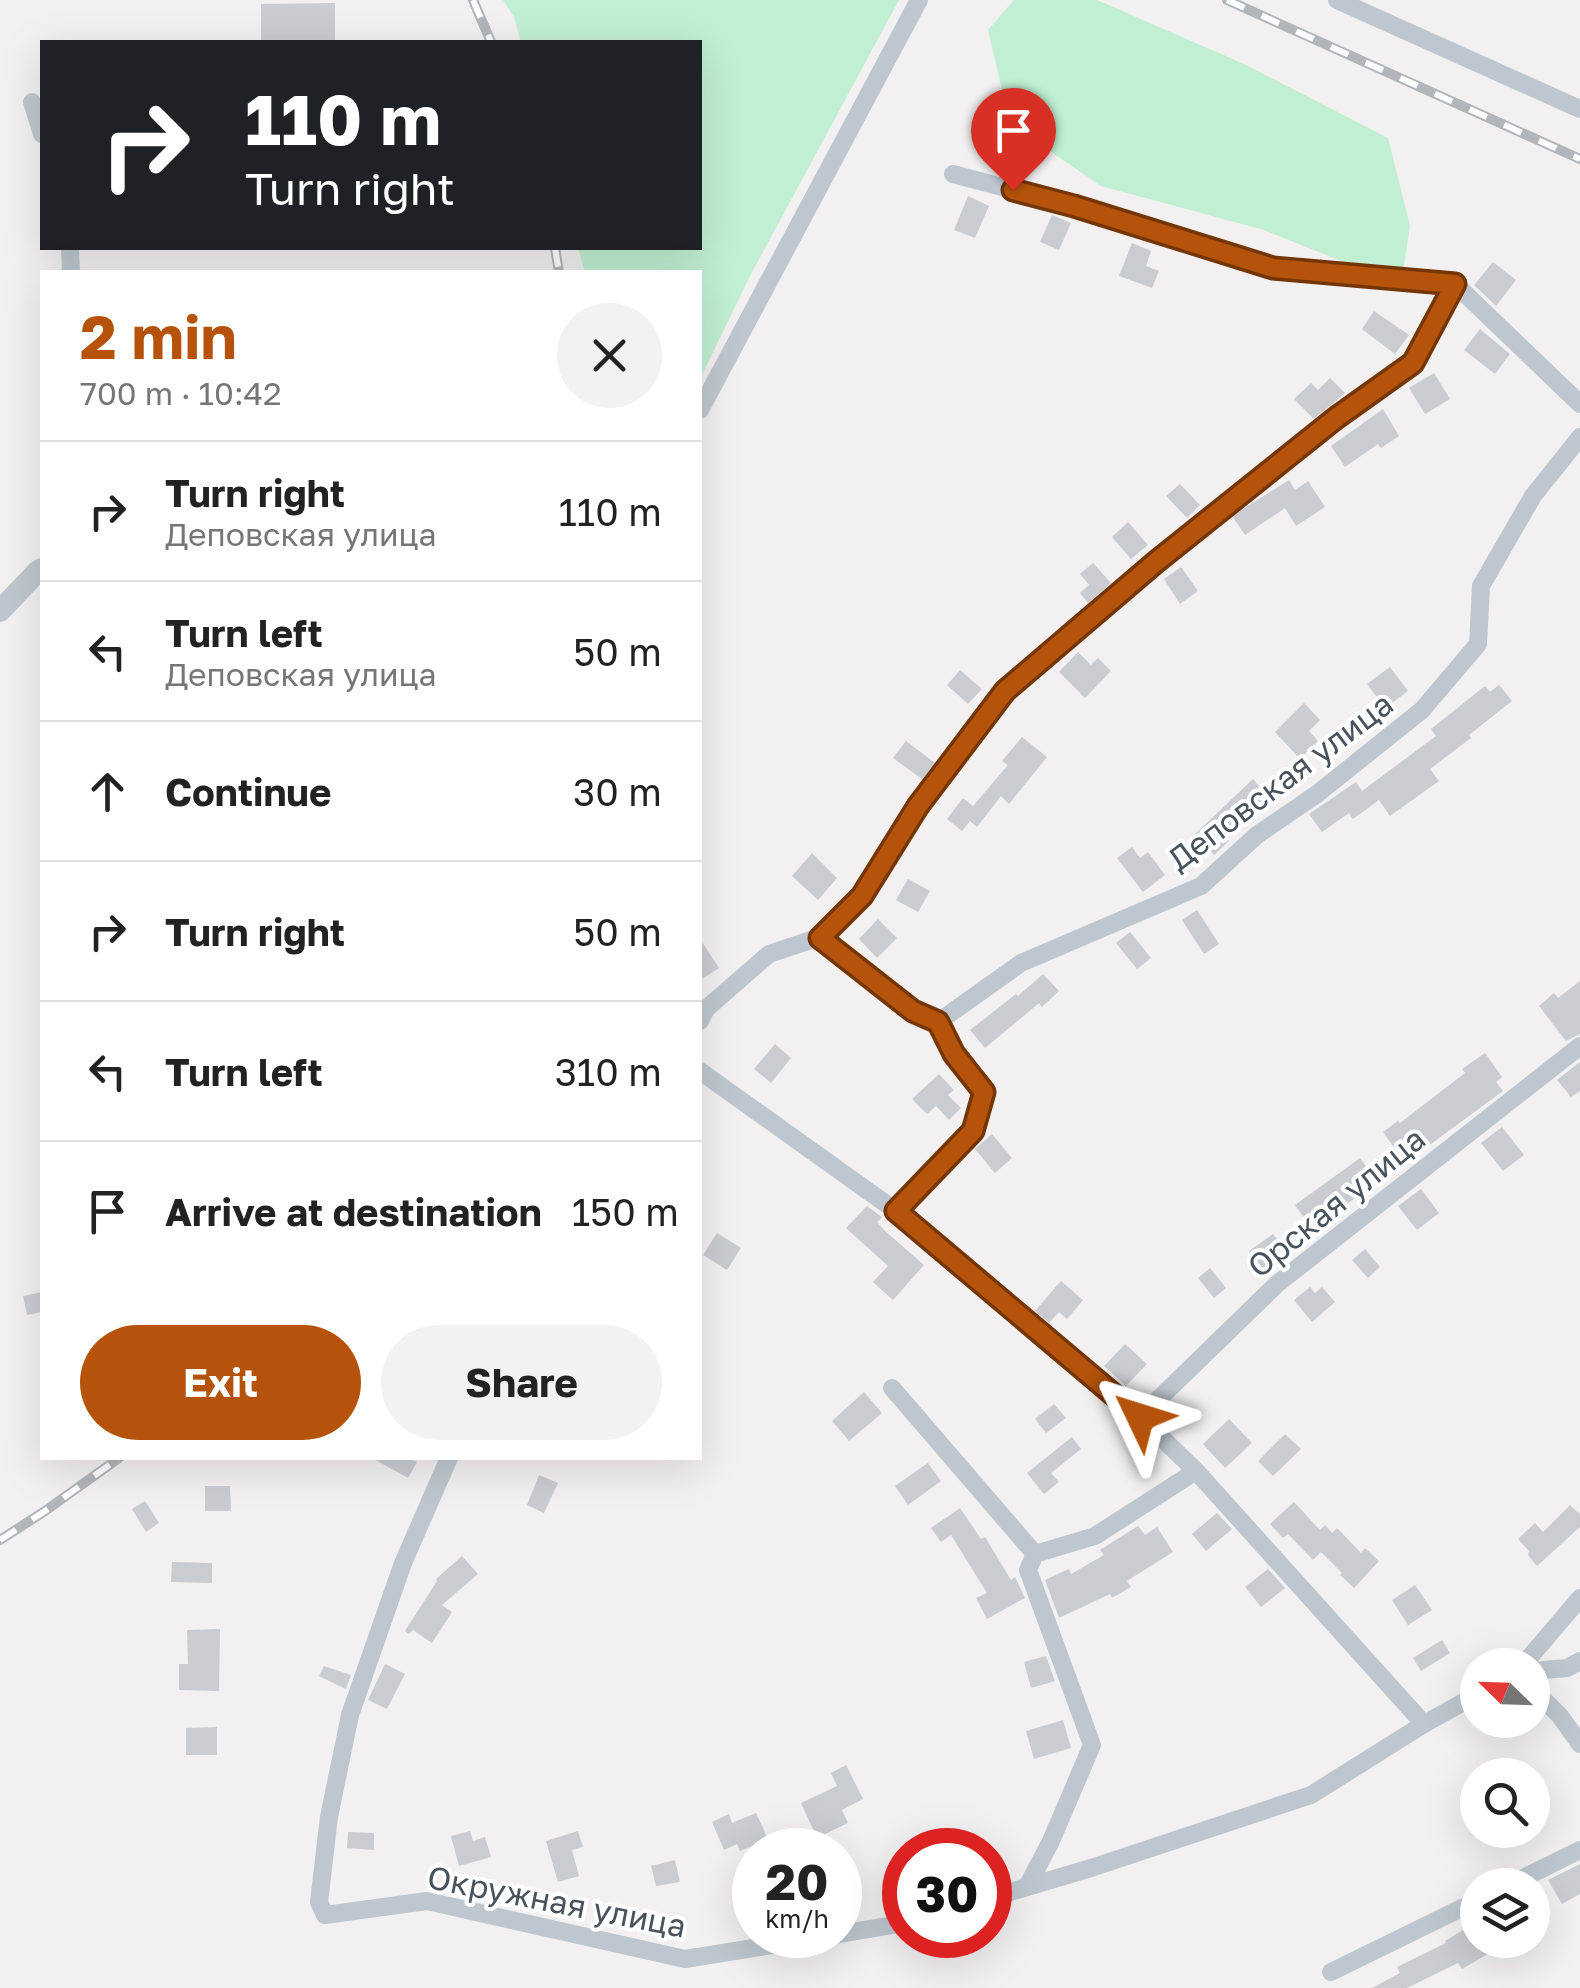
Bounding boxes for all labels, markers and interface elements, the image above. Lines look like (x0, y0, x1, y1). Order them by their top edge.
text: 110 m (245, 76, 441, 160)
icon: right (80, 80, 210, 210)
pin (971, 88, 1056, 191)
icon: arrive (986, 103, 1041, 158)
text: Turn right (245, 161, 455, 215)
text: 2 min (80, 300, 237, 372)
button: close (557, 303, 662, 408)
text: 700 m · 10:42 (80, 374, 282, 412)
text: Turn right (165, 470, 345, 515)
icon: right (80, 484, 135, 539)
text: 110 m (558, 489, 662, 534)
text: Деповская улица (165, 515, 437, 553)
text: Turn left (165, 610, 323, 655)
icon: left (80, 624, 135, 679)
text: 50 m (573, 629, 662, 674)
text: Деповская улица (165, 655, 437, 693)
street label: Деповская улица (1160, 684, 1400, 878)
icon: ahead (80, 764, 135, 819)
text: Continue (165, 769, 331, 814)
text: 30 m (573, 769, 662, 814)
icon: right (80, 904, 135, 959)
text: Turn right (165, 909, 345, 954)
text: 50 m (573, 909, 662, 954)
icon: left (80, 1044, 135, 1099)
text: Turn left (165, 1049, 323, 1094)
text: 310 m (555, 1049, 662, 1094)
street label: Орская улица (1240, 1119, 1432, 1285)
icon: arrive (80, 1184, 135, 1239)
text: Arrive at destination (165, 1189, 542, 1234)
text: 150 m (572, 1189, 679, 1234)
button: Exit (80, 1325, 361, 1440)
button: Share (381, 1325, 662, 1440)
position arrow (1088, 1365, 1192, 1469)
north arrow (1460, 1648, 1550, 1738)
map controls (1460, 1648, 1550, 1958)
button: search (1460, 1758, 1550, 1848)
speed limit sign: 30 (882, 1828, 1012, 1958)
text: 20 (765, 1851, 828, 1911)
street label: Окружная улица (425, 1857, 689, 1945)
button: layers (1460, 1868, 1550, 1958)
text: km/h (765, 1903, 829, 1934)

